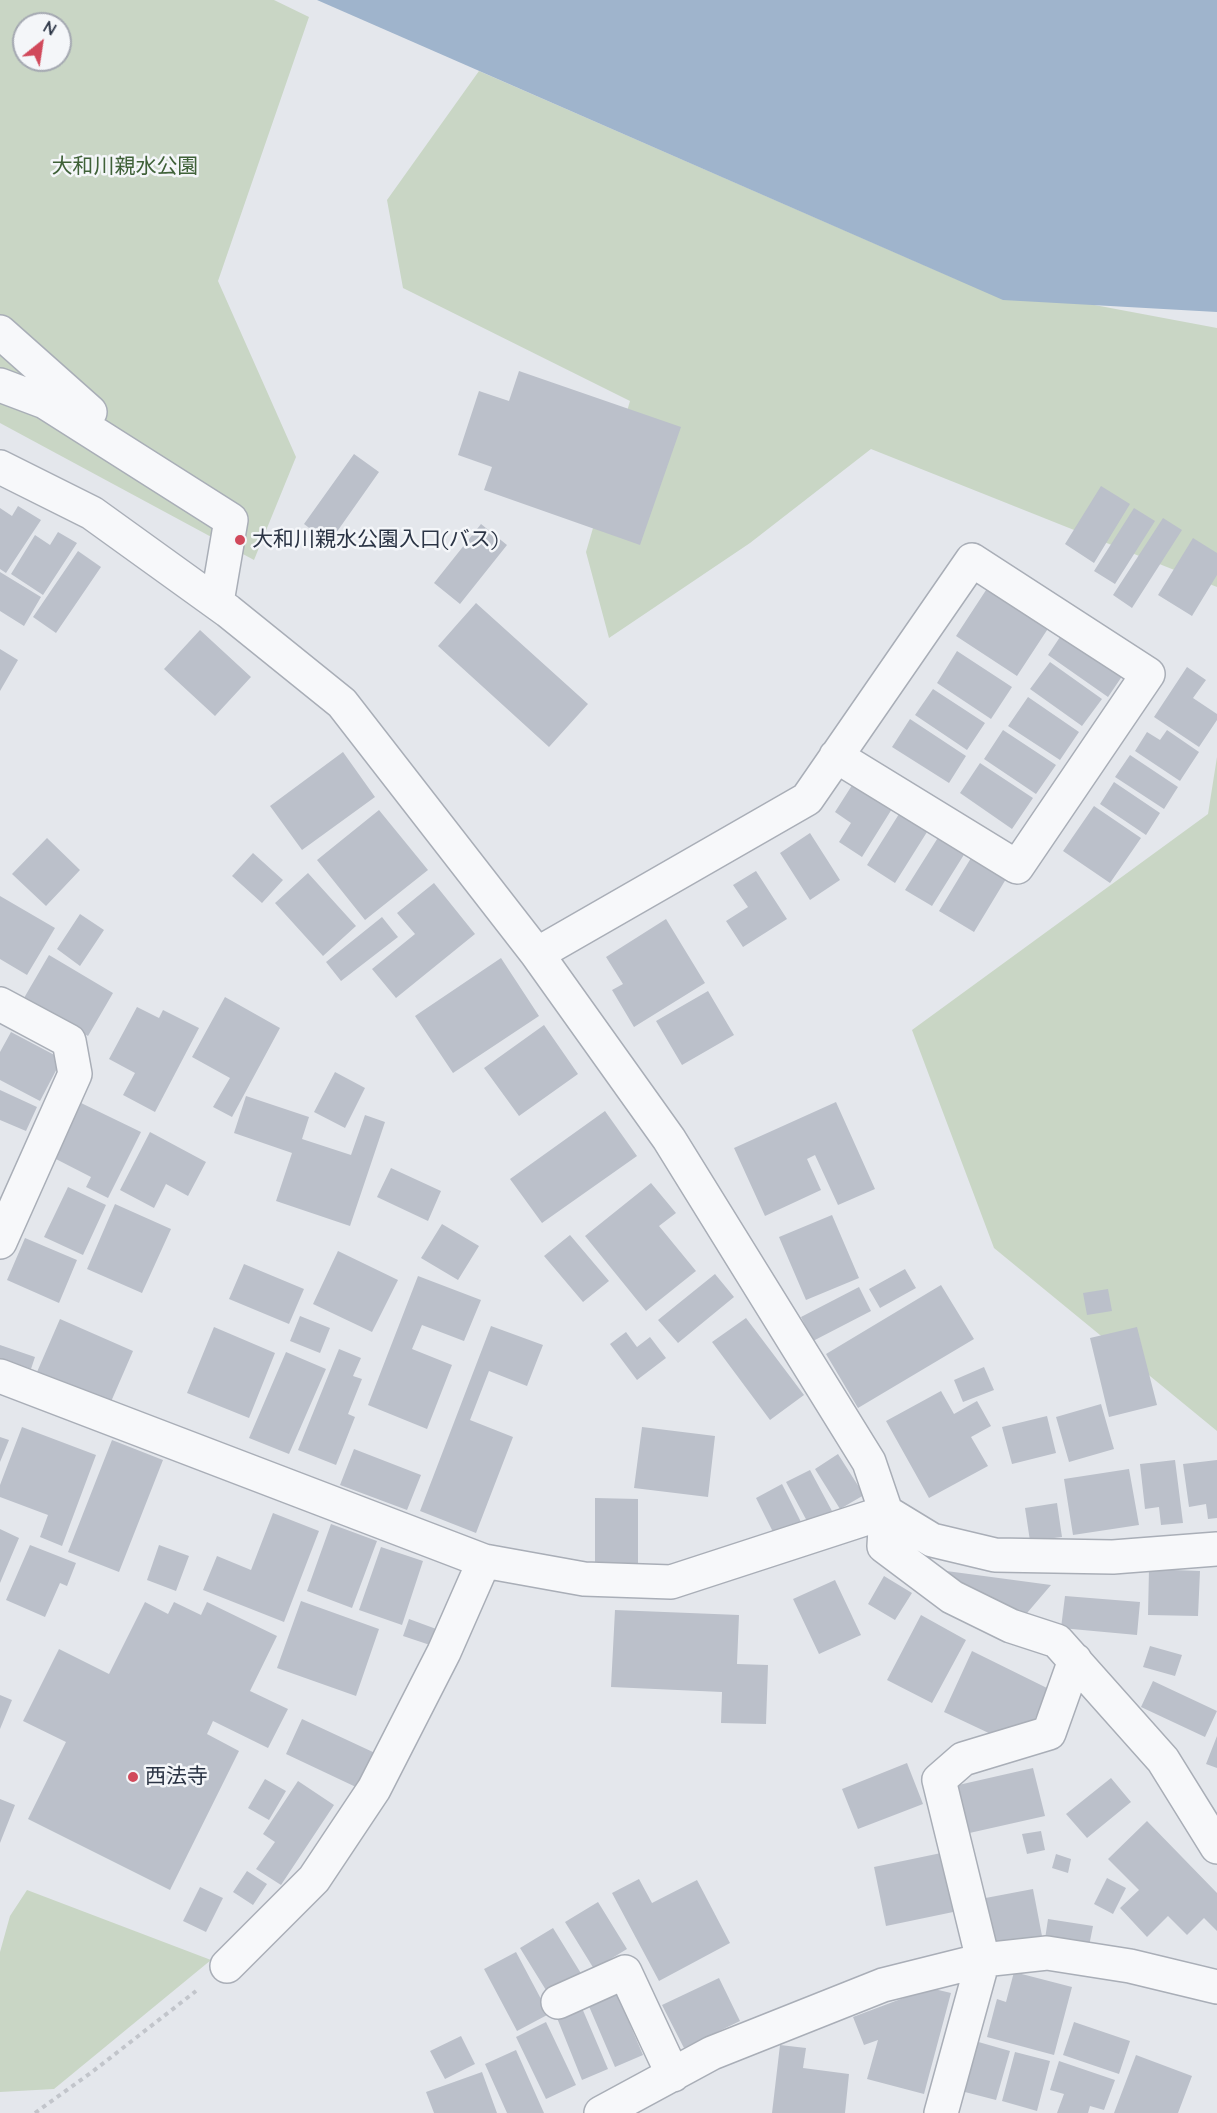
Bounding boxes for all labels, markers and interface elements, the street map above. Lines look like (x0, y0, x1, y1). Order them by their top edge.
north arrow (12, 12, 72, 72)
text: N (40, 17, 60, 40)
park label: 大和川親水公園 (52, 154, 198, 180)
place label: 大和川親水公園入口(バス) (252, 527, 499, 553)
marker: 大和川親水公園入口(バス) (233, 533, 247, 547)
place label: 西法寺 (145, 1764, 208, 1790)
marker: 西法寺 (126, 1770, 140, 1784)

